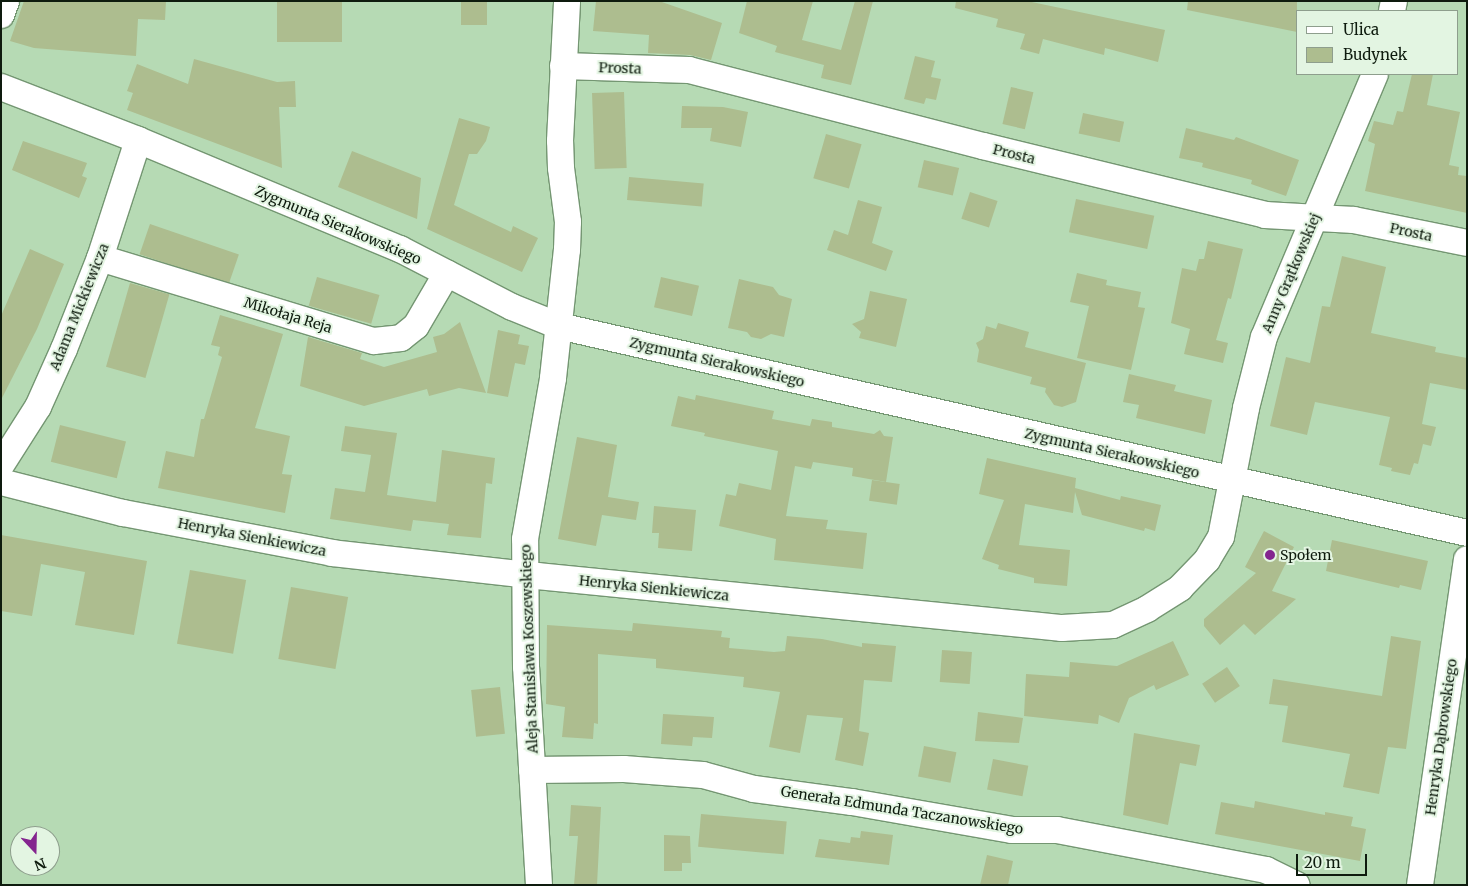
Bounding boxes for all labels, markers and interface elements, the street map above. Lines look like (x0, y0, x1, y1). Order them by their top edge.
legend (1296, 10, 1458, 75)
text: Ulica (1343, 20, 1379, 39)
text: Budynek (1343, 45, 1407, 64)
street label: Prosta (598, 59, 642, 77)
street label: Prosta (991, 141, 1037, 167)
street label: Zygmunta Sierakowskiego (252, 182, 424, 268)
street label: Anny Grątkowskiej (1258, 210, 1324, 336)
street label: Prosta (1388, 219, 1434, 245)
street label: Adama Mickiewicza (46, 241, 112, 373)
street label: Mikołaja Reja (242, 294, 334, 336)
street label: Zygmunta Sierakowskiego (628, 334, 806, 390)
street label: Zygmunta Sierakowskiego (1023, 425, 1201, 481)
street label: Henryka Sienkiewicza (176, 514, 328, 560)
street label: Aleja Stanisława Koszewskiego (517, 544, 541, 754)
place label: Społem (1280, 547, 1331, 563)
marker: Społem (1264, 549, 1276, 561)
street label: Henryka Sienkiewicza (578, 572, 730, 604)
street label: Henryka Dąbrowskiego (1422, 658, 1460, 816)
street label: Generała Edmunda Taczanowskiego (780, 783, 1024, 837)
north arrow (10, 826, 60, 876)
scale bar (1298, 844, 1369, 876)
text: 20 m (1304, 853, 1341, 872)
text: N (32, 854, 48, 874)

